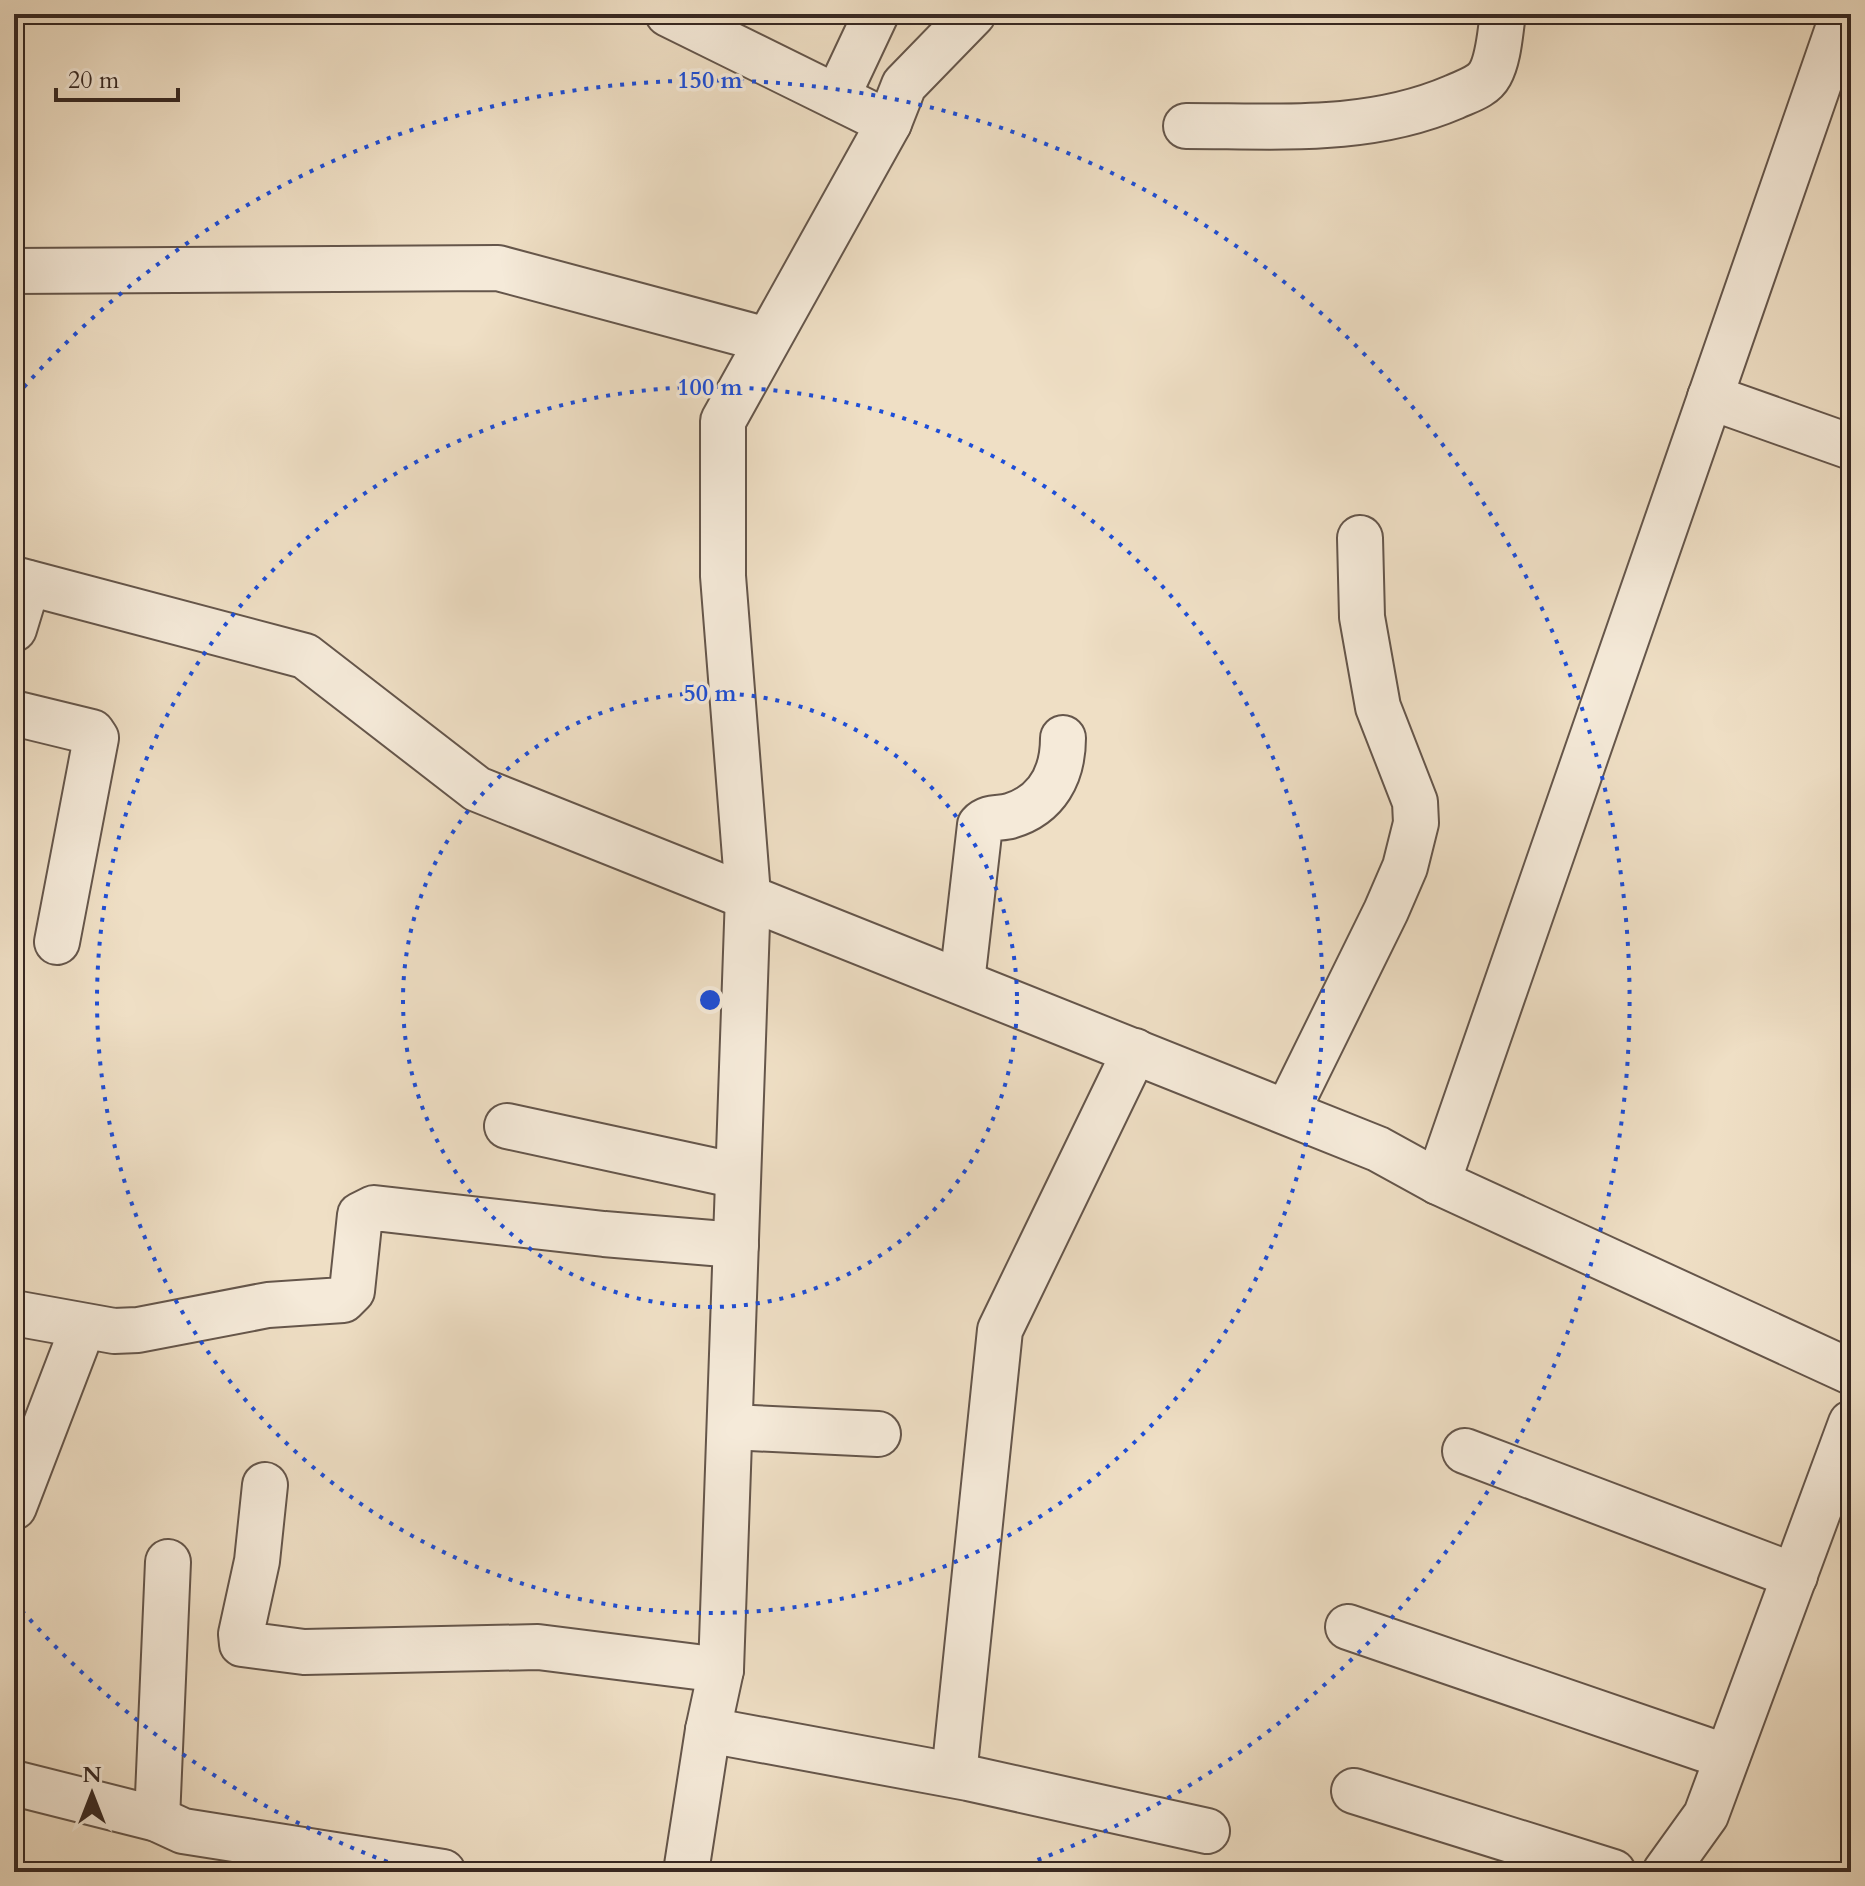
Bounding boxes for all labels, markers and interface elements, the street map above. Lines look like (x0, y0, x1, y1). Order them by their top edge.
scale bar (56, 52, 178, 102)
text: 20 m (68, 64, 120, 97)
text: 150 m (677, 64, 744, 97)
text: 100 m (677, 371, 744, 404)
text: 50 m (683, 677, 737, 710)
centre of rings (696, 986, 724, 1014)
north arrow (52, 1754, 132, 1834)
text: N (82, 1760, 102, 1790)

